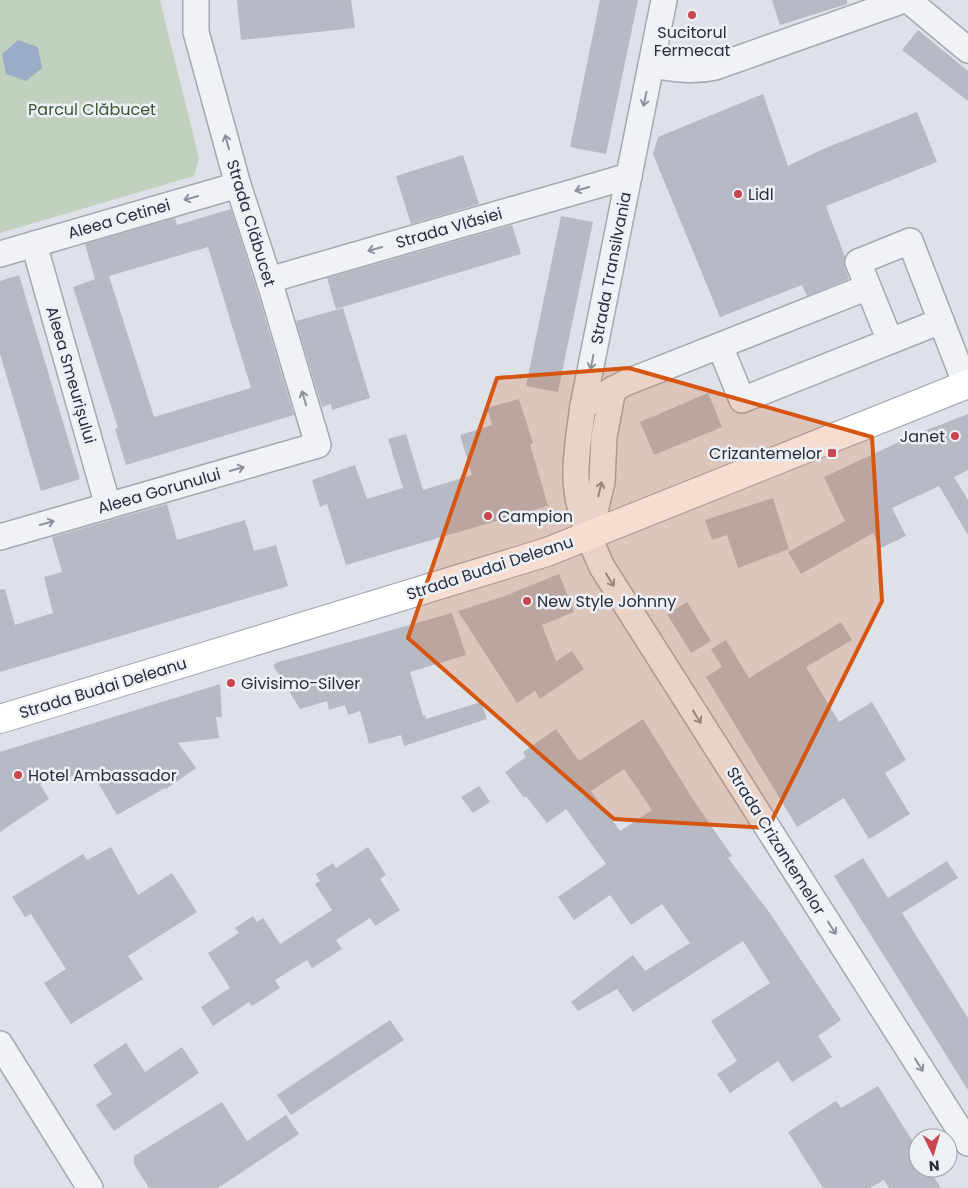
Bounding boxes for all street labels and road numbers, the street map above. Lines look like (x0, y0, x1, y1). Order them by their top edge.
street label: Strada Clăbucet (221, 157, 281, 289)
street label: Strada Transilvania (585, 190, 637, 346)
street label: Aleea Cetinei (65, 193, 173, 245)
street label: Strada Vlăsiei (393, 202, 505, 254)
street label: Aleea Smeurișului (40, 303, 102, 447)
street label: Aleea Gorunului (95, 462, 223, 520)
street label: Strada Budai Deleanu (404, 530, 576, 606)
street label: Strada Budai Deleanu (16, 652, 190, 724)
street label: Strada Crizantemelor (721, 762, 831, 920)

